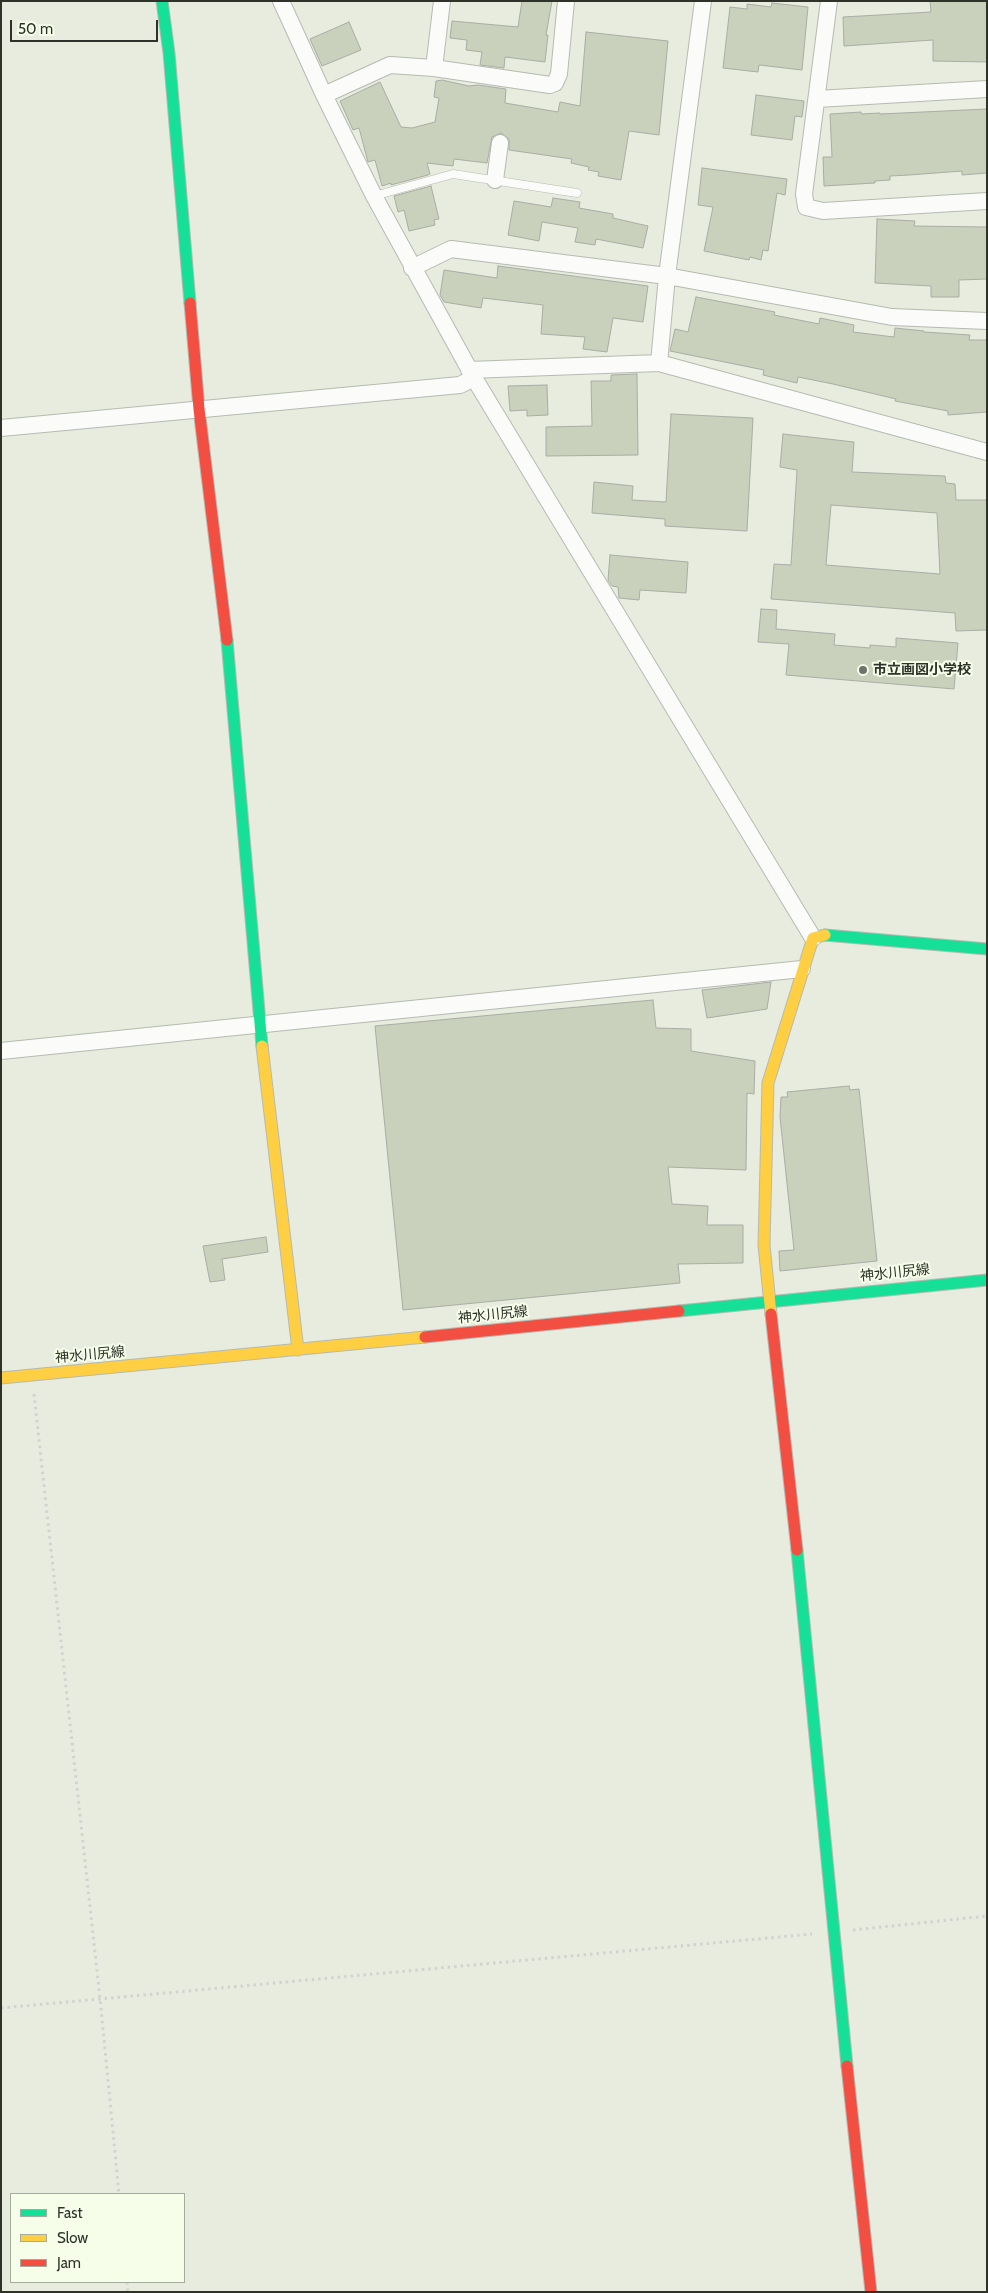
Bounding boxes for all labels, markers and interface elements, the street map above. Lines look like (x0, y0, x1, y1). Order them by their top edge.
scale bar (12, 10, 160, 42)
text: 50 m (18, 20, 53, 38)
place label: 市立画図小学校 (873, 662, 971, 678)
marker: 市立画図小学校 (857, 664, 869, 676)
street label: 神水川尻線 (859, 1261, 931, 1285)
street label: 神水川尻線 (457, 1303, 529, 1327)
street label: 神水川尻線 (54, 1344, 126, 1366)
legend (10, 2193, 185, 2283)
text: Fast (57, 2204, 82, 2222)
text: Slow (57, 2229, 88, 2247)
text: Jam (57, 2254, 81, 2272)

